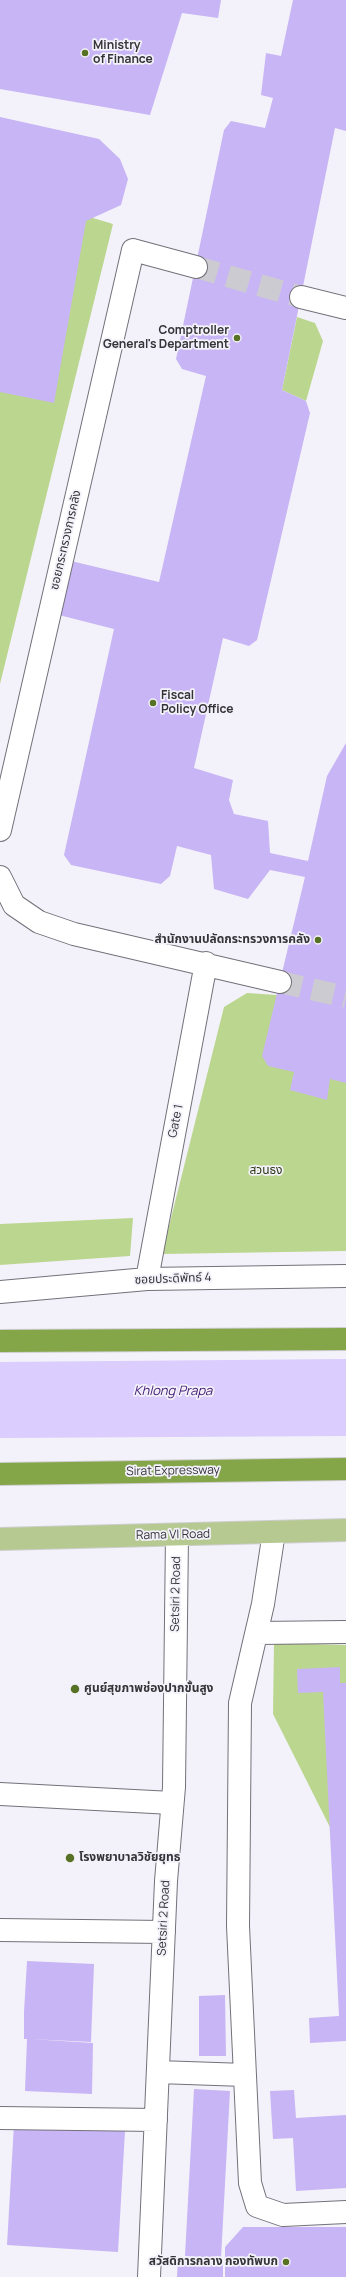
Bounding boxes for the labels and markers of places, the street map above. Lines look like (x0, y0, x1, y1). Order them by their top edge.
place label: Ministry of Finance (93, 39, 153, 67)
marker: Ministry of Finance (80, 48, 90, 58)
place label: Comptroller General's Department (103, 324, 229, 352)
marker: Comptroller General's Department (232, 333, 242, 343)
place label: Fiscal Policy Office (161, 689, 234, 717)
marker: Fiscal Policy Office (148, 698, 158, 708)
place label: สำนักงานปลัดกระทรวงการคลัง (154, 933, 310, 947)
marker: สำนักงานปลัดกระทรวงการคลัง (313, 935, 323, 945)
place label: ศูนย์สุขภาพช่องปากขั้นสูง (84, 1682, 213, 1696)
marker: ศูนย์สุขภาพช่องปากขั้นสูง (69, 1683, 81, 1695)
place label: โรงพยาบาลวิชัยยุทธ (79, 1851, 180, 1865)
marker: โรงพยาบาลวิชัยยุทธ (64, 1852, 76, 1864)
place label: สวัสดิการกลาง กองทัพบก (149, 2255, 278, 2269)
marker: สวัสดิการกลาง กองทัพบก (281, 2257, 291, 2267)

